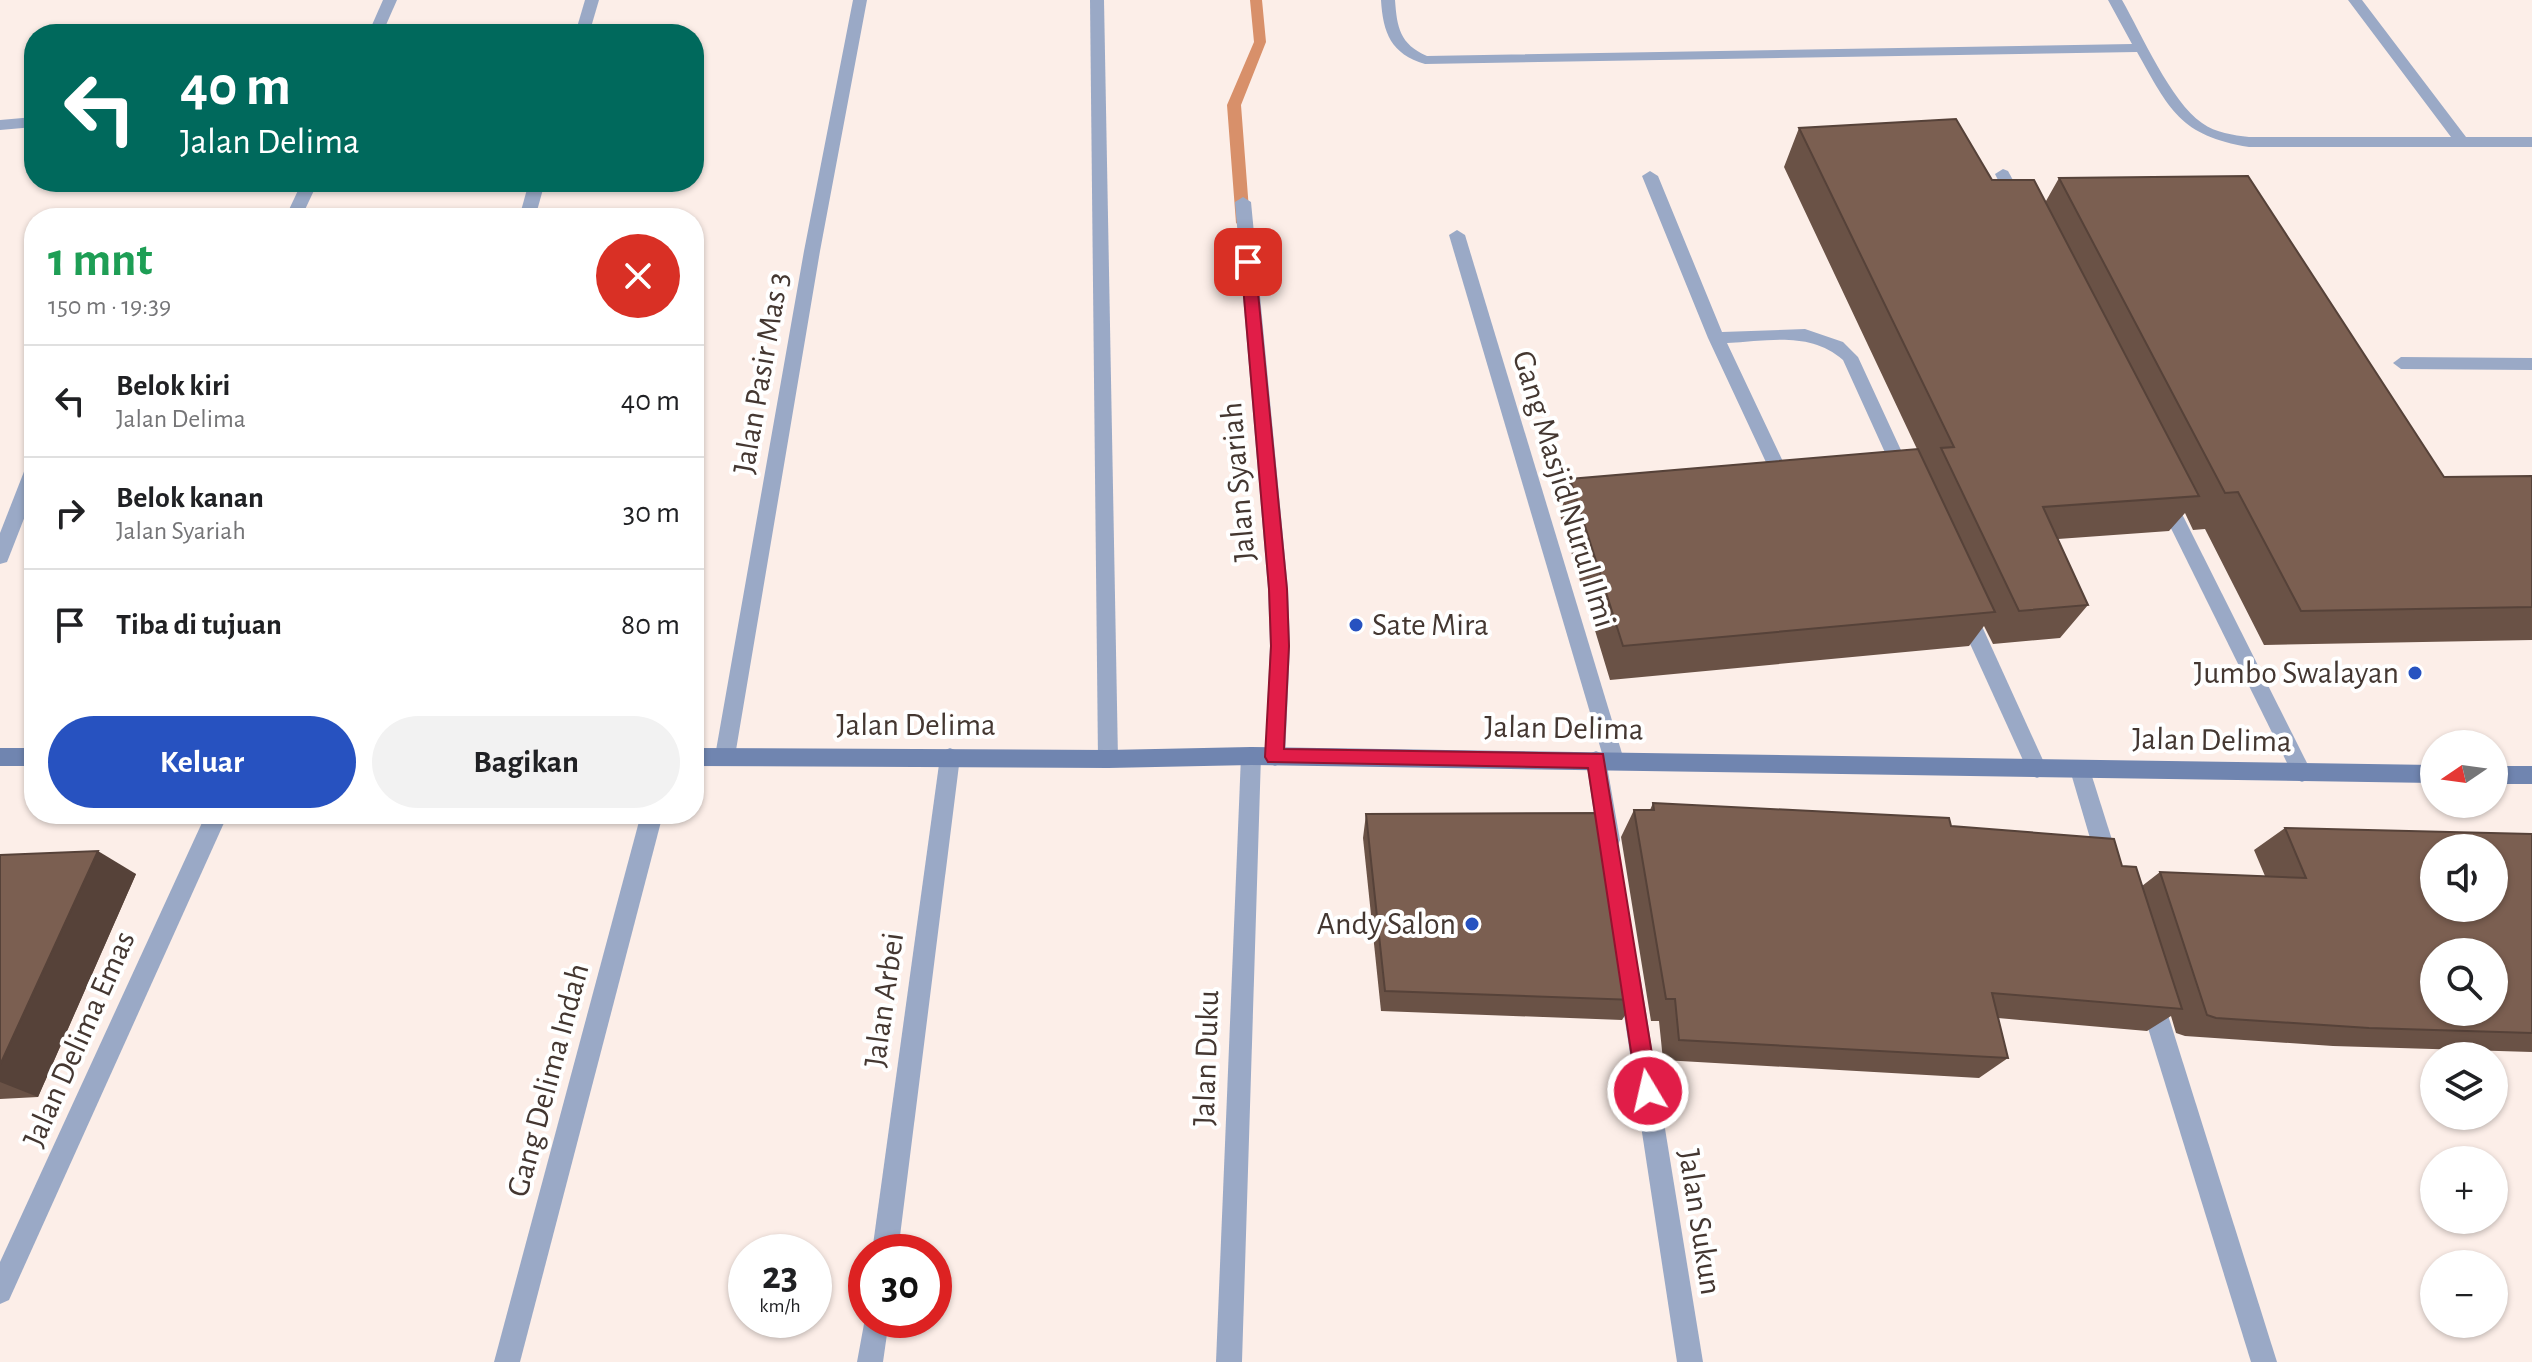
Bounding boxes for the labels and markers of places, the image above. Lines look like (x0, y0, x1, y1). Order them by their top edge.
pin (1214, 228, 1282, 296)
place label: Sate Mira (1372, 609, 1489, 641)
marker: Sate Mira (1347, 616, 1365, 634)
place label: Jumbo Swalayan (2194, 657, 2399, 689)
marker: Jumbo Swalayan (2406, 664, 2424, 682)
place label: Andy Salon (1317, 908, 1456, 940)
marker: Andy Salon (1463, 915, 1481, 933)

